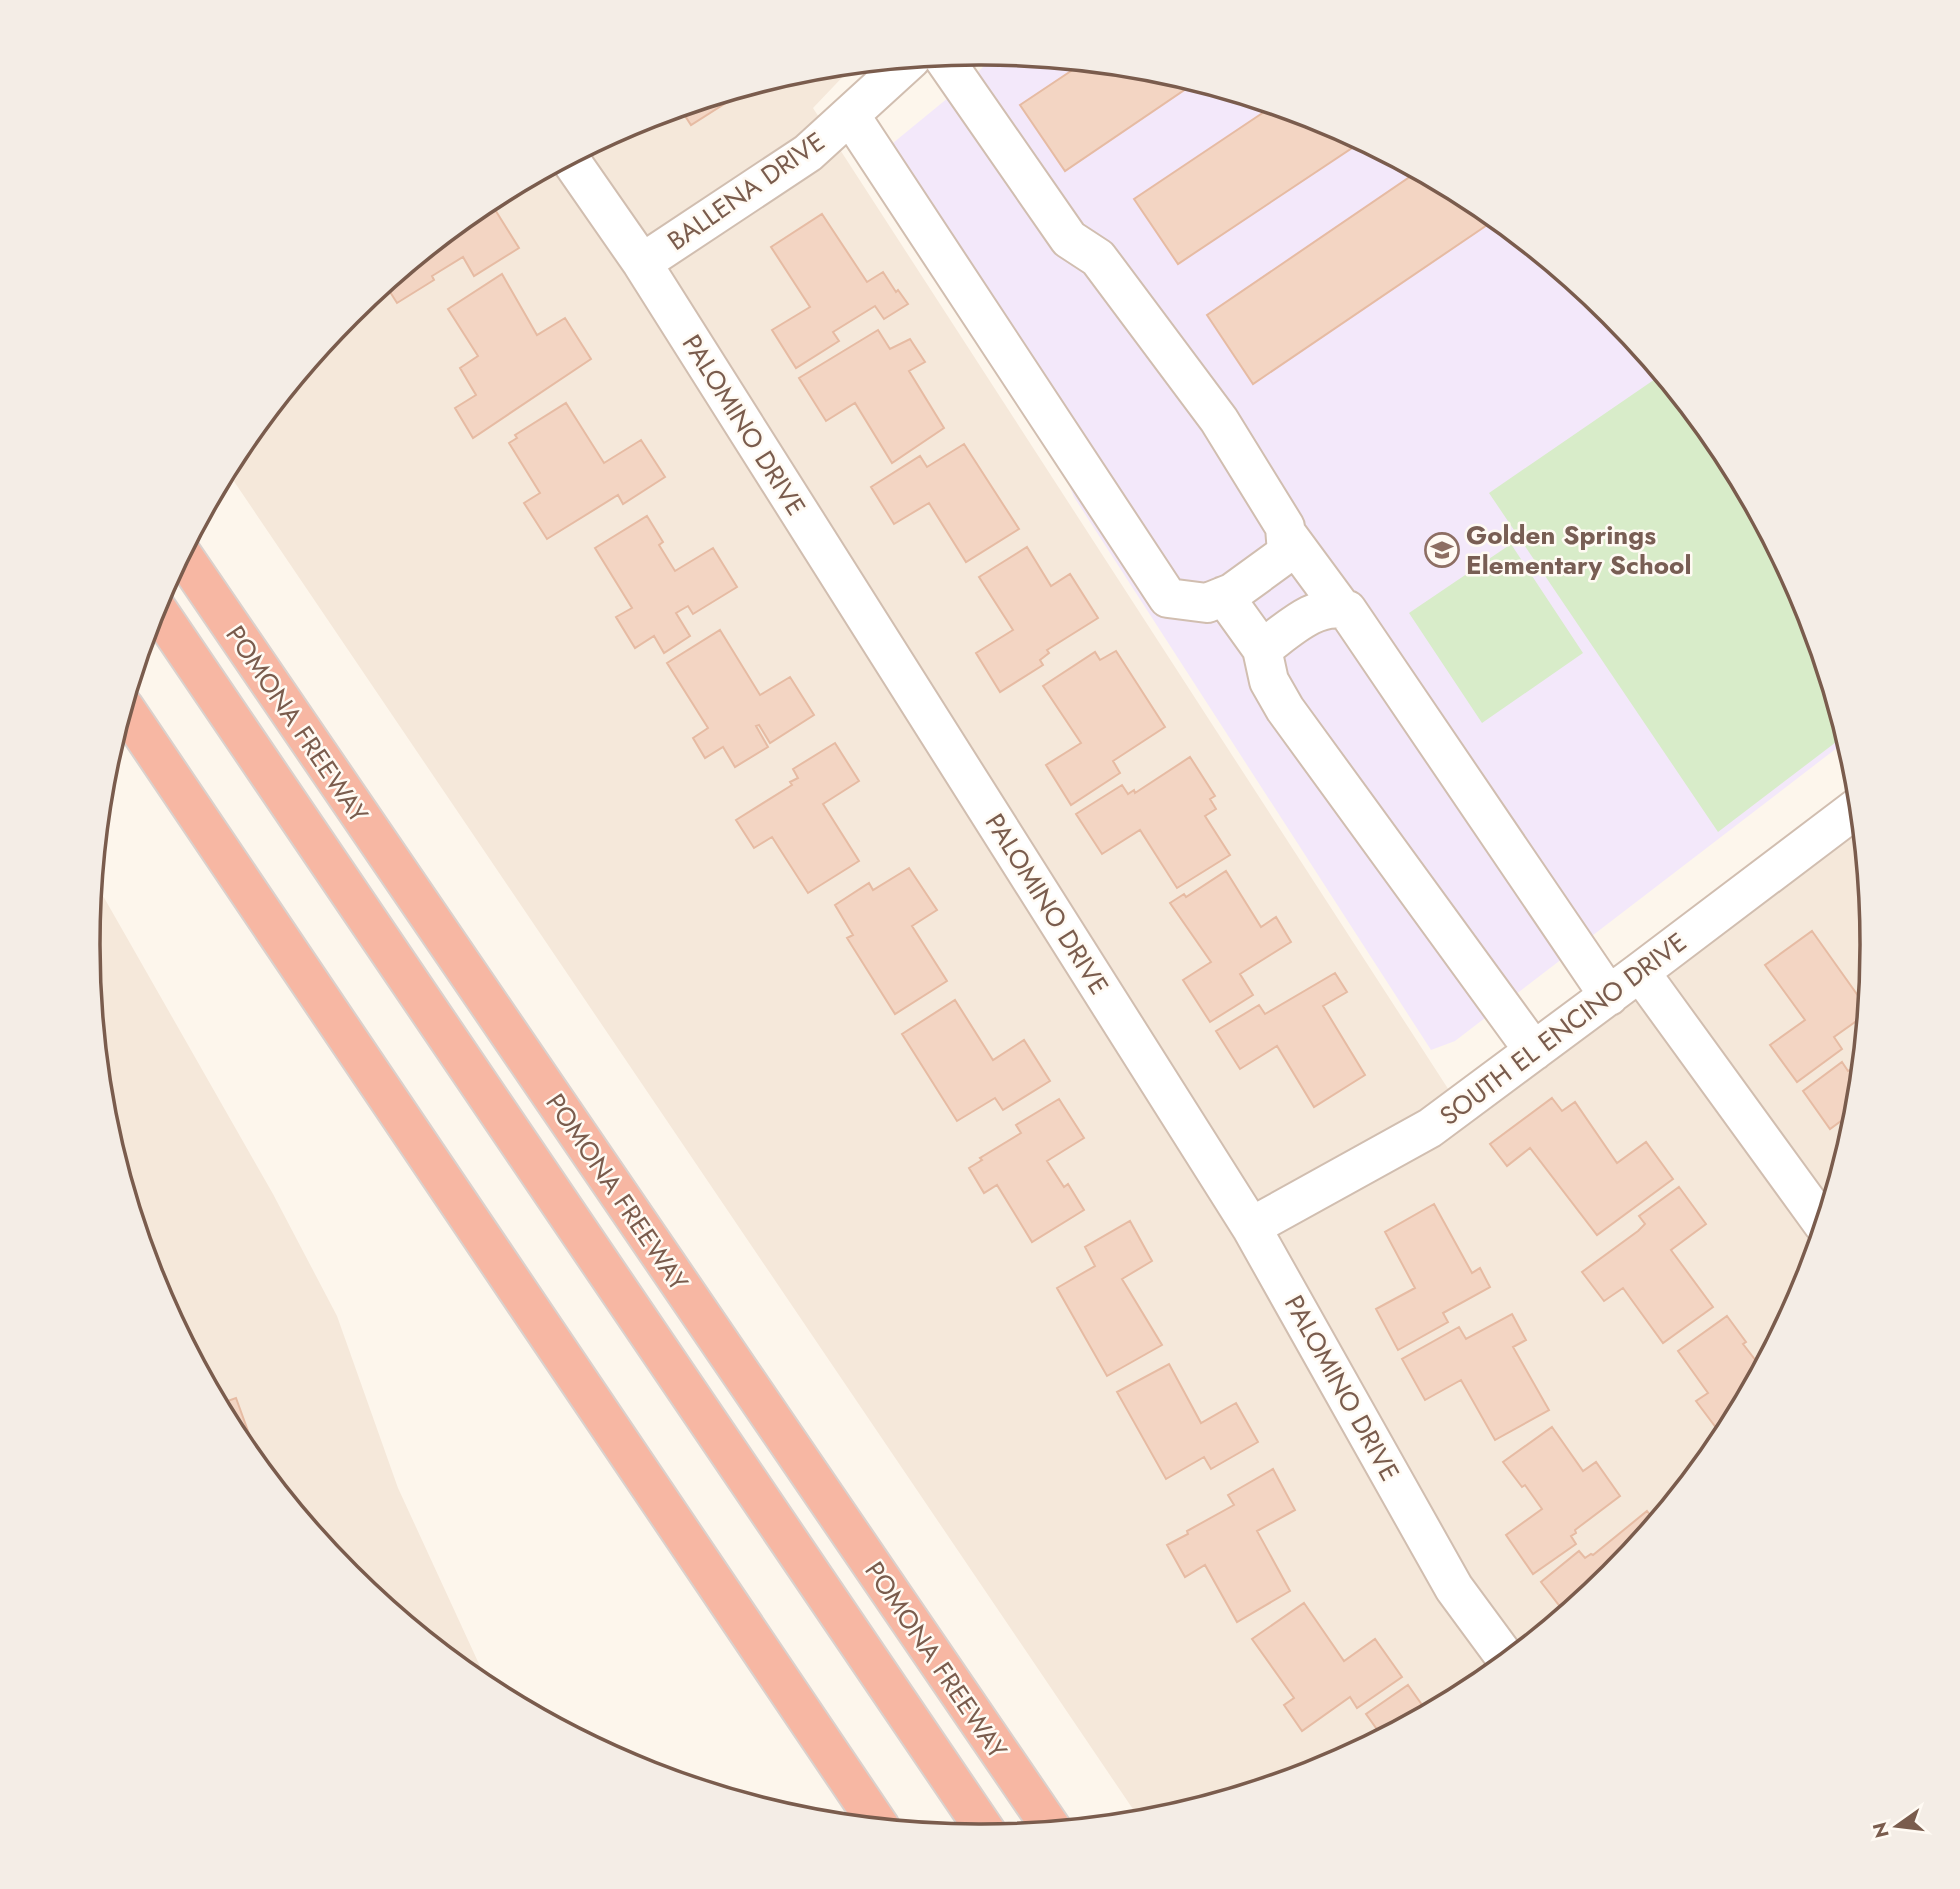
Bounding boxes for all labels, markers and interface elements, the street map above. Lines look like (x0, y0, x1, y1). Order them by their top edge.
street label: BALLENA DRIVE (660, 123, 832, 259)
street label: PALOMINO DRIVE (673, 327, 815, 523)
place label: Golden Springs Elementary School (1466, 516, 1691, 584)
school or university icon: Golden Springs Elementary School (1423, 531, 1461, 569)
street label: POMONA FREEWAY (217, 618, 377, 831)
street label: PALOMINO DRIVE (976, 806, 1118, 1002)
street label: SOUTH EL ENCINO DRIVE (1432, 923, 1694, 1135)
street label: POMONA FREEWAY (537, 1086, 697, 1299)
street label: PALOMINO DRIVE (1275, 1288, 1409, 1488)
street label: POMONA FREEWAY (856, 1554, 1016, 1767)
north arrow (1862, 1791, 1932, 1861)
text: N (1866, 1819, 1896, 1841)

